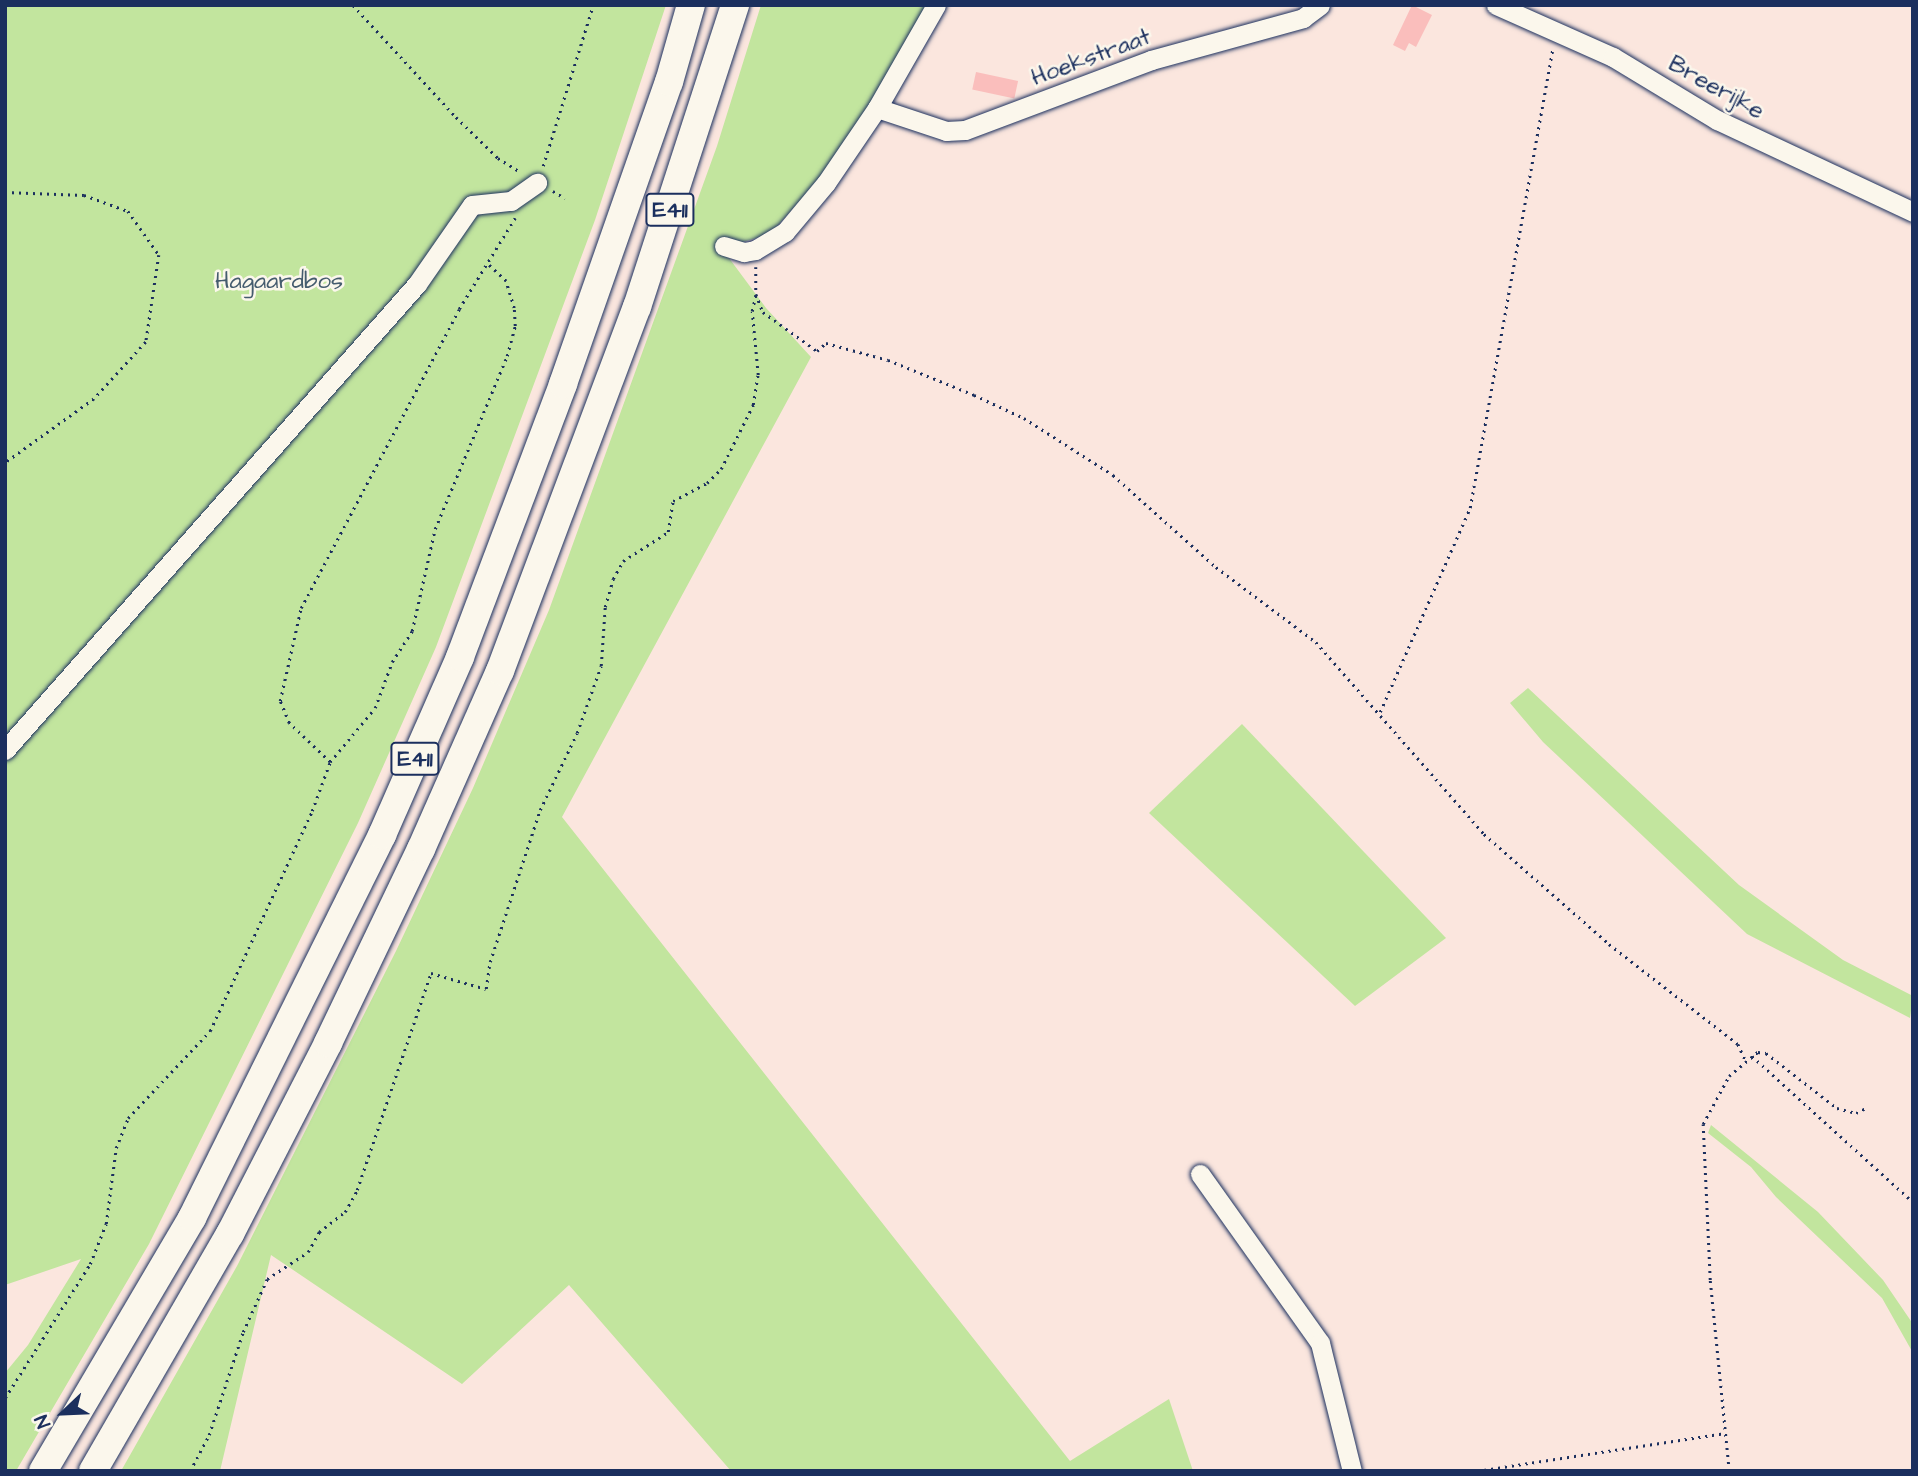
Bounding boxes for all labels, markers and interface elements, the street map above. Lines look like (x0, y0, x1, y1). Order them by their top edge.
street label: Hoekstraat (1027, 23, 1155, 93)
street label: Breerijke (1663, 50, 1769, 126)
road number: E411 (644, 190, 696, 230)
park label: Hagaardbos (215, 268, 343, 296)
road number: E411 (389, 740, 441, 778)
north arrow (28, 1378, 98, 1448)
text: N (28, 1411, 58, 1432)

